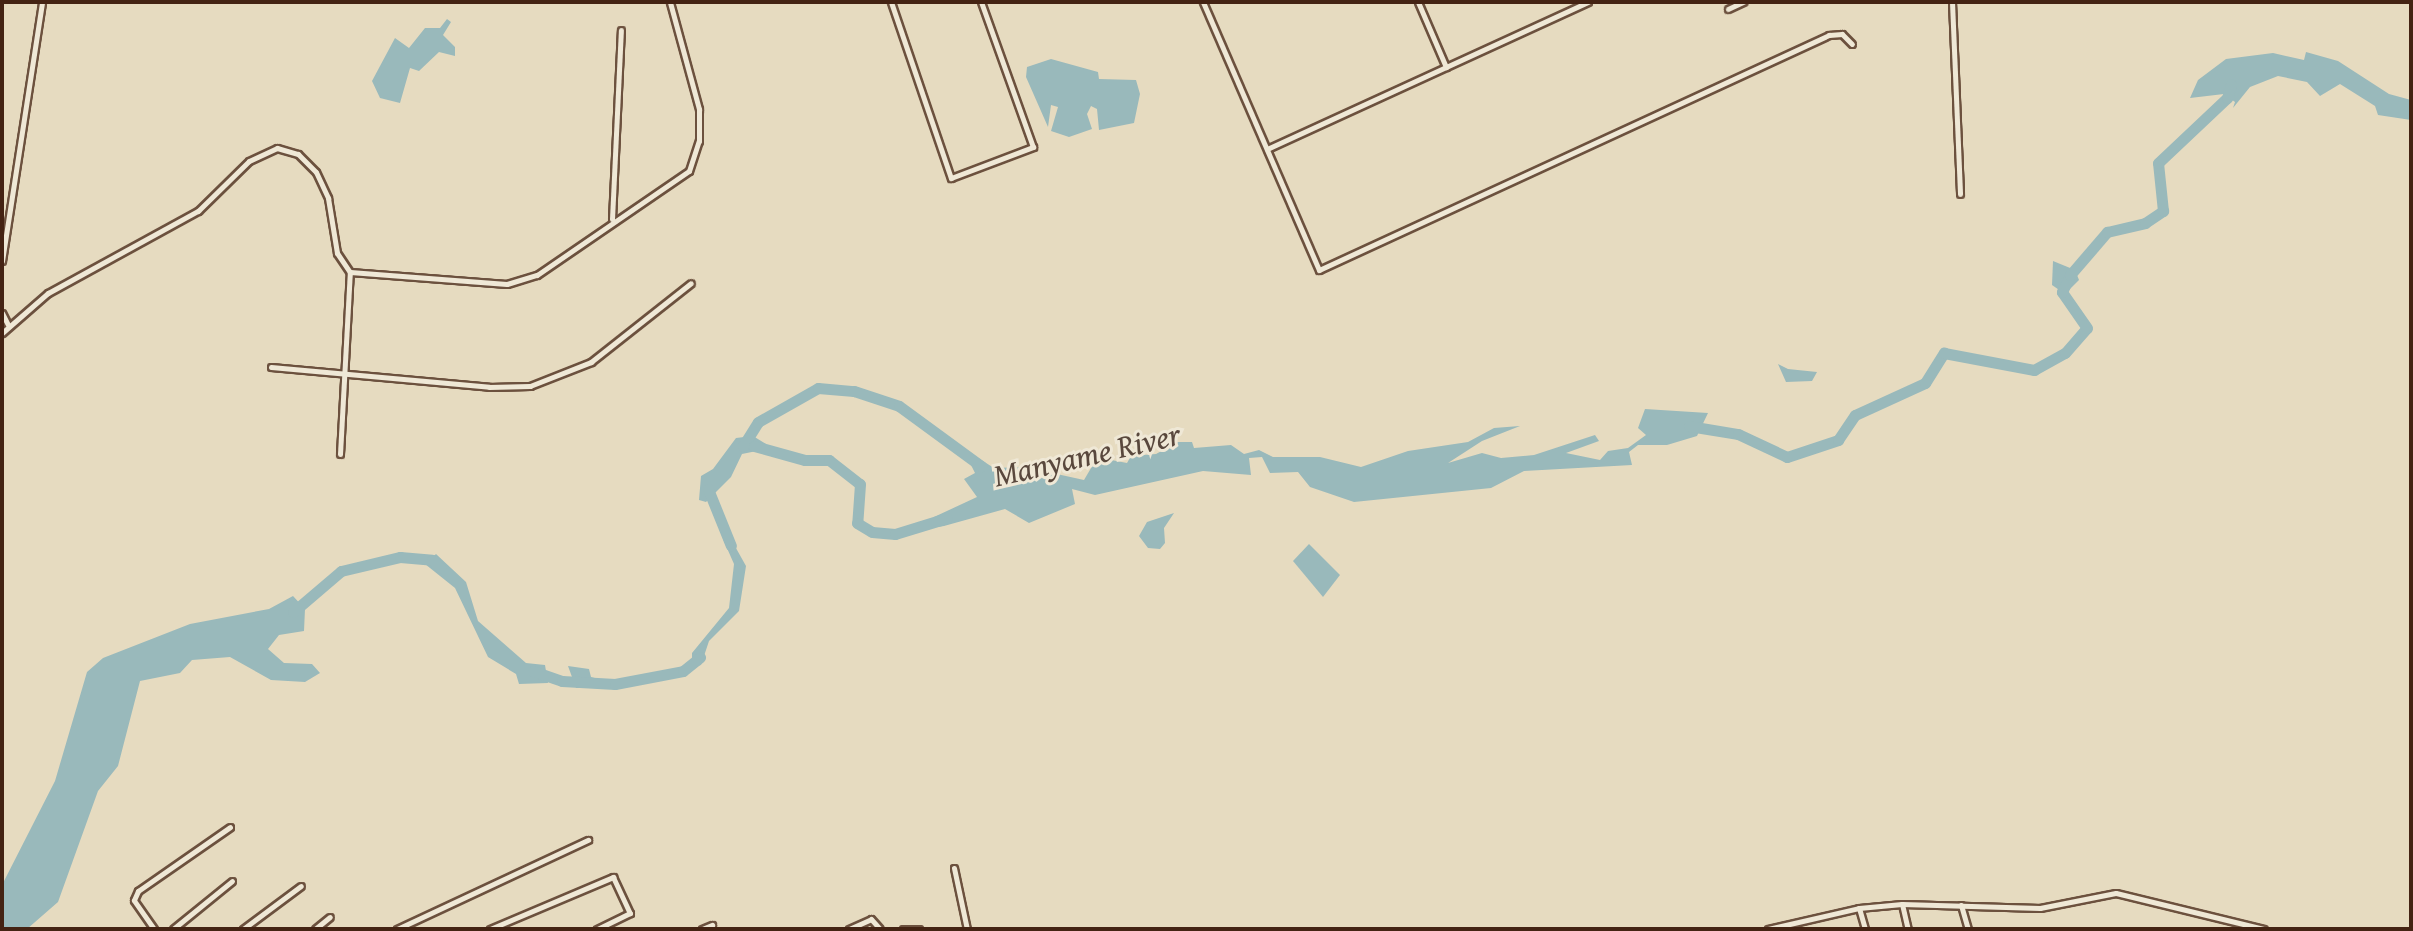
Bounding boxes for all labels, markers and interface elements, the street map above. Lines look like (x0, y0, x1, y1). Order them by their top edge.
water label: Manyame River (990, 415, 1184, 495)

